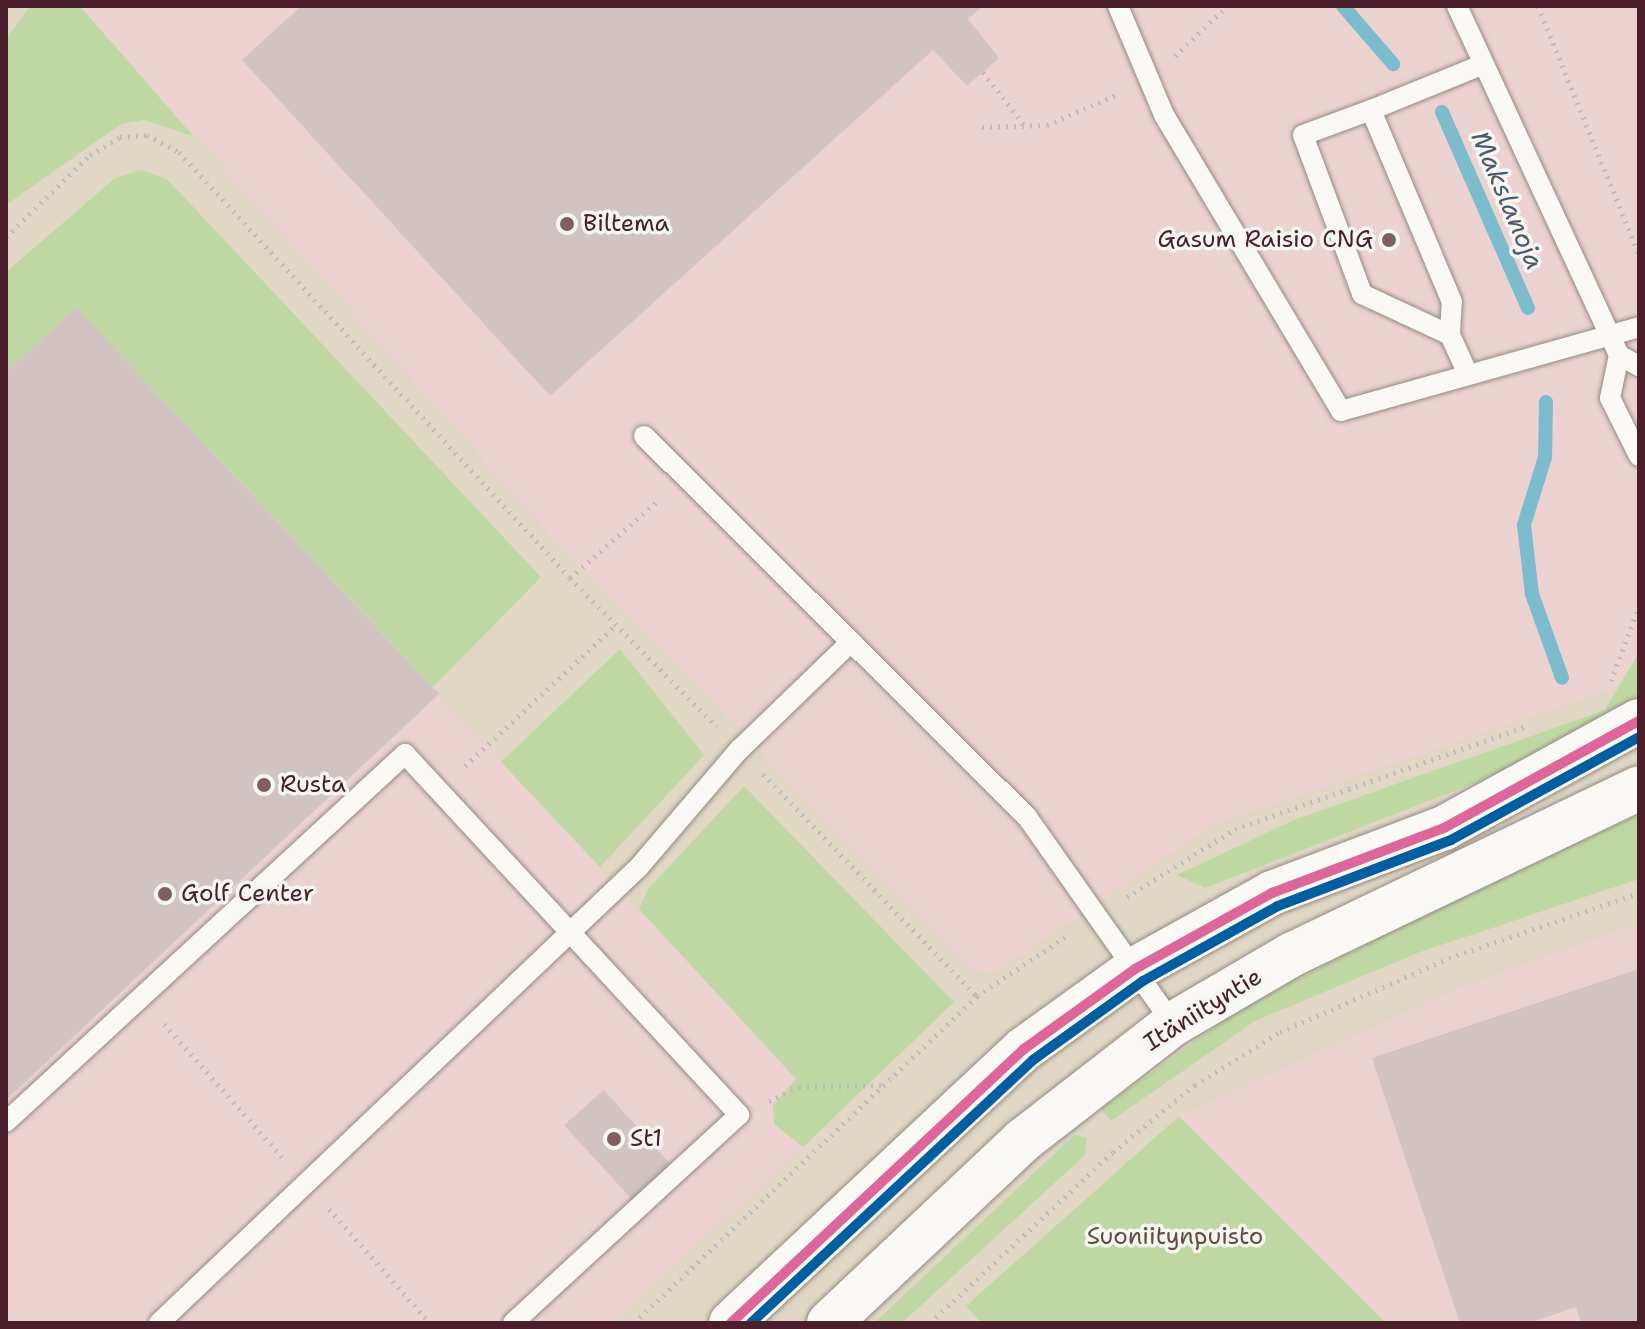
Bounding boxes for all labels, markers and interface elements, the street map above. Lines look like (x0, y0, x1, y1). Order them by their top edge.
water label: Makslanoja (1465, 126, 1551, 274)
place label: Biltema (583, 210, 669, 238)
marker: Biltema (558, 215, 576, 233)
place label: Gasum Raisio CNG (1157, 226, 1373, 254)
marker: Gasum Raisio CNG (1380, 231, 1398, 249)
place label: Rusta (280, 771, 346, 799)
marker: Rusta (255, 776, 273, 794)
place label: Golf Center (181, 880, 314, 908)
marker: Golf Center (156, 885, 174, 903)
street label: Itäniityntie (1139, 962, 1267, 1058)
place label: St1 (630, 1125, 662, 1153)
marker: St1 (605, 1130, 623, 1148)
park label: Suoniitynpuisto (1087, 1223, 1263, 1251)

